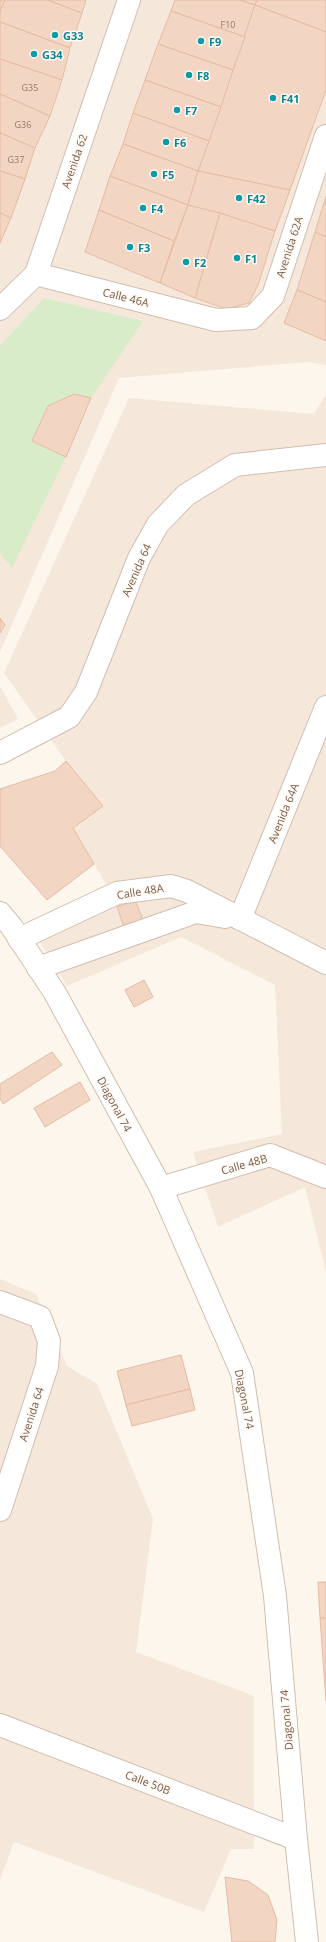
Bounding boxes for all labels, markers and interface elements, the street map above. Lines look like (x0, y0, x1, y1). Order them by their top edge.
house number: F10 (221, 18, 235, 31)
place label: G33 (63, 28, 84, 43)
marker: G33 (50, 30, 60, 40)
place label: F9 (209, 34, 221, 49)
marker: F9 (196, 36, 206, 46)
place label: G34 (42, 47, 63, 62)
marker: G34 (29, 49, 39, 59)
place label: F8 (197, 68, 209, 83)
marker: F8 (184, 70, 194, 80)
house number: G35 (22, 81, 38, 94)
place label: F41 (281, 91, 300, 106)
marker: F41 (268, 93, 278, 103)
place label: F7 (185, 103, 197, 118)
marker: F7 (172, 105, 182, 115)
house number: G36 (15, 118, 31, 131)
street label: Avenida 62 (58, 132, 90, 190)
place label: F6 (174, 135, 186, 150)
marker: F6 (161, 137, 171, 147)
house number: G37 (8, 153, 24, 166)
place label: F5 (162, 167, 174, 182)
marker: F5 (149, 169, 159, 179)
place label: F42 (247, 191, 266, 206)
marker: F42 (234, 193, 244, 203)
place label: F4 (151, 201, 164, 216)
marker: F4 (138, 203, 148, 213)
street label: Avenida 62A (272, 215, 306, 279)
place label: F3 (138, 240, 150, 255)
marker: F3 (125, 242, 135, 252)
place label: F1 (245, 251, 257, 266)
marker: F1 (232, 253, 242, 263)
place label: F2 (194, 255, 206, 270)
marker: F2 (181, 257, 191, 267)
street label: Calle 46A (101, 284, 151, 310)
street label: Avenida 64 (118, 541, 155, 599)
street label: Avenida 64A (264, 781, 302, 845)
street label: Calle 48A (116, 880, 165, 902)
street label: Diagonal 74 (94, 1074, 136, 1135)
street label: Calle 48B (219, 1150, 269, 1178)
street label: Diagonal 74 (232, 1368, 258, 1431)
street label: Avenida 64 (15, 1384, 47, 1443)
street label: Diagonal 74 (276, 1688, 296, 1751)
street label: Calle 50B (123, 1767, 173, 1797)

